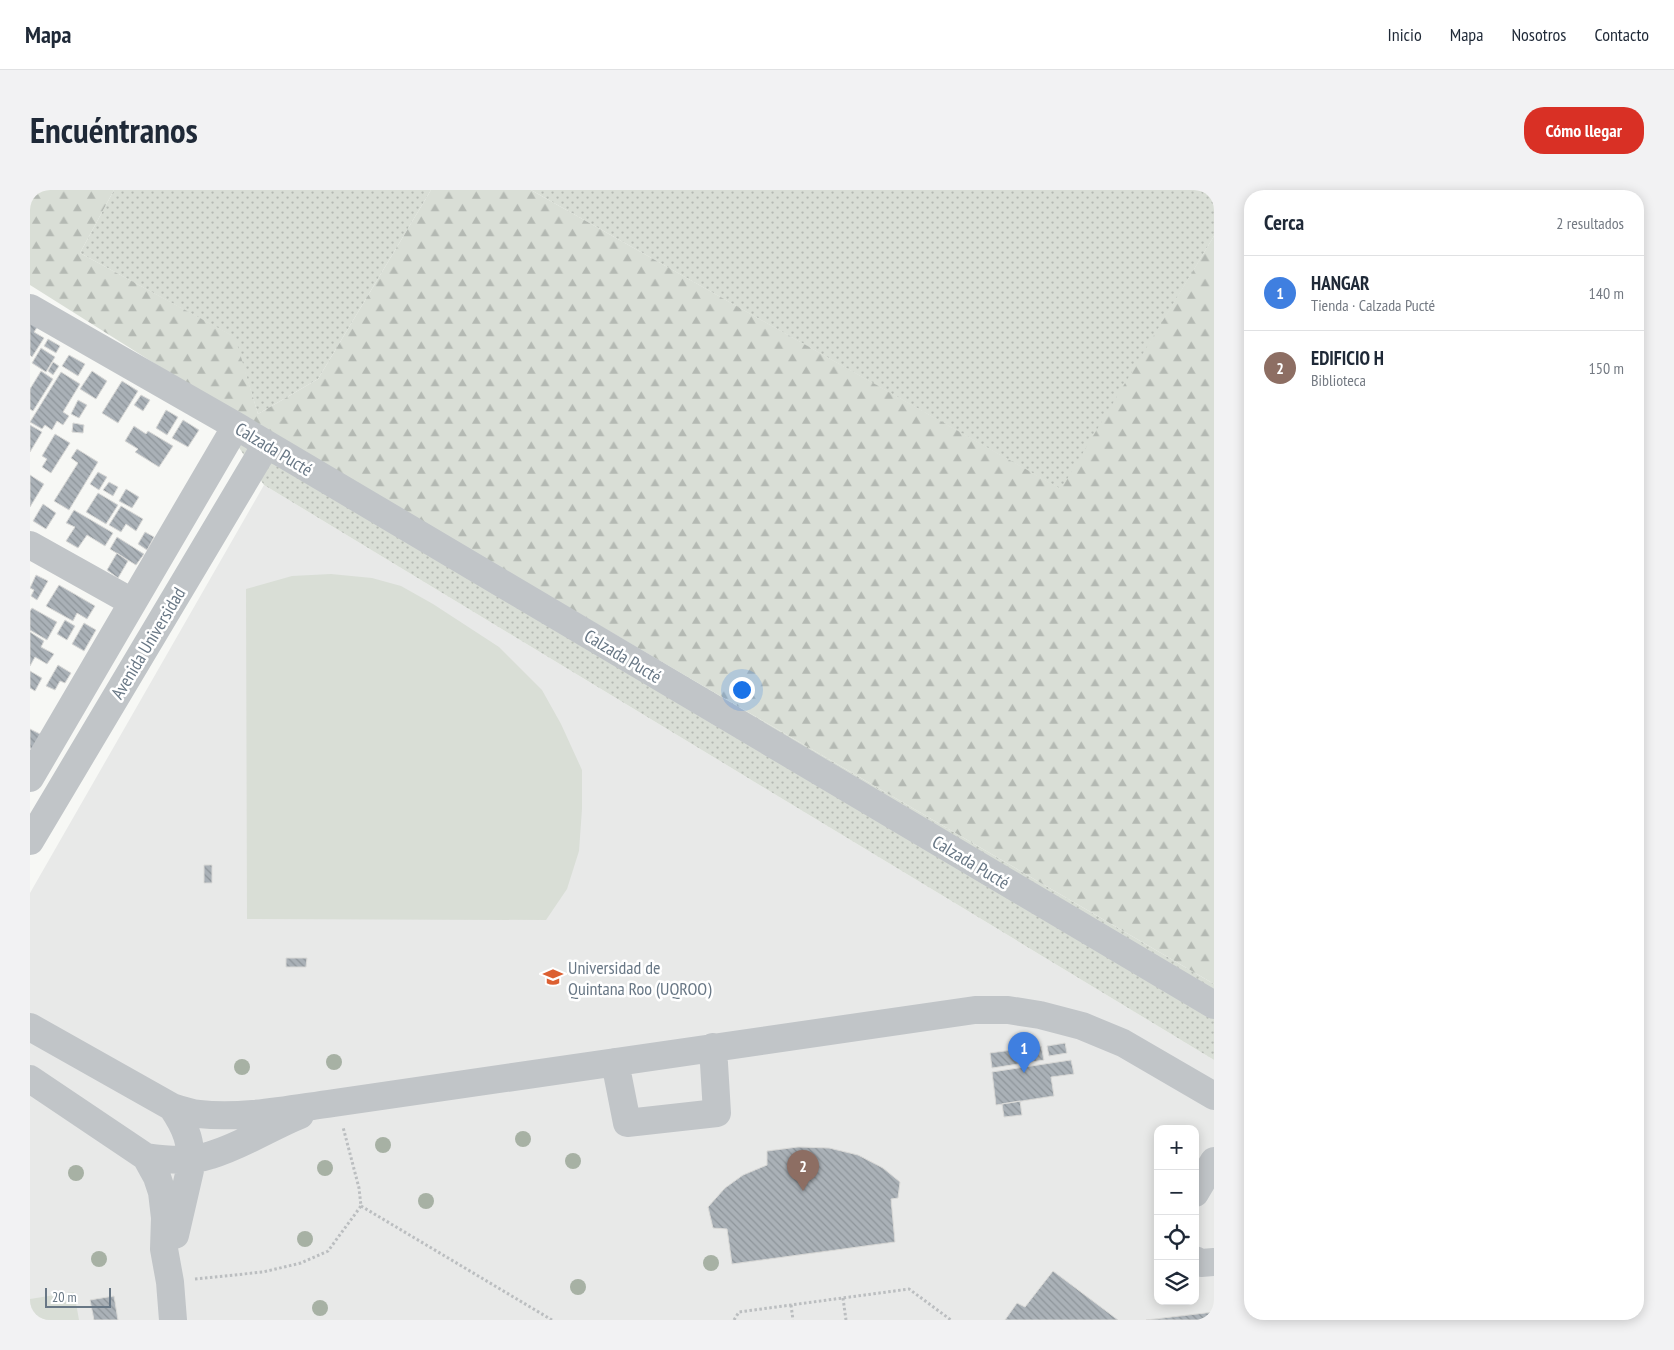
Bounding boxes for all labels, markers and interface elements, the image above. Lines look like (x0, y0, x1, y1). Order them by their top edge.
text: Mapa (25, 19, 72, 50)
text: Inicio (1388, 23, 1422, 46)
text: Mapa (1450, 23, 1483, 46)
text: Nosotros (1511, 23, 1566, 46)
text: Contacto (1594, 23, 1649, 46)
text: Encuéntranos (30, 107, 198, 153)
button: Cómo llegar (1524, 107, 1644, 154)
text: Cerca (1264, 209, 1304, 236)
text: 2 resultados (1556, 213, 1624, 233)
text: HANGAR (1311, 271, 1370, 295)
text: 1 (1276, 283, 1284, 303)
text: 140 m (1589, 283, 1624, 303)
text: Tienda · Calzada Pucté (1311, 295, 1435, 315)
text: EDIFICIO H (1311, 346, 1384, 370)
text: 2 (1276, 358, 1284, 378)
text: 150 m (1589, 358, 1624, 378)
text: Biblioteca (1311, 370, 1366, 390)
street label: Calzada Pucté (231, 417, 317, 481)
street label: Avenida Universidad (106, 583, 190, 703)
street label: Calzada Pucté (580, 624, 666, 688)
your location (729, 677, 755, 703)
street label: Calzada Pucté (928, 830, 1014, 894)
place label: Universidad de Quintana Roo (UQROO) (568, 956, 712, 1000)
school or university icon: Universidad de Quintana Roo (UQROO) (542, 966, 564, 988)
pin: 1 (1008, 1032, 1040, 1073)
map controls (1154, 1125, 1199, 1305)
button: + (1154, 1125, 1199, 1170)
pin: 2 (787, 1150, 819, 1191)
button: − (1154, 1170, 1199, 1215)
button: locate (1154, 1215, 1199, 1260)
button: layers (1154, 1260, 1199, 1305)
scale bar (45, 1285, 111, 1308)
text: 20 m (52, 1288, 77, 1306)

